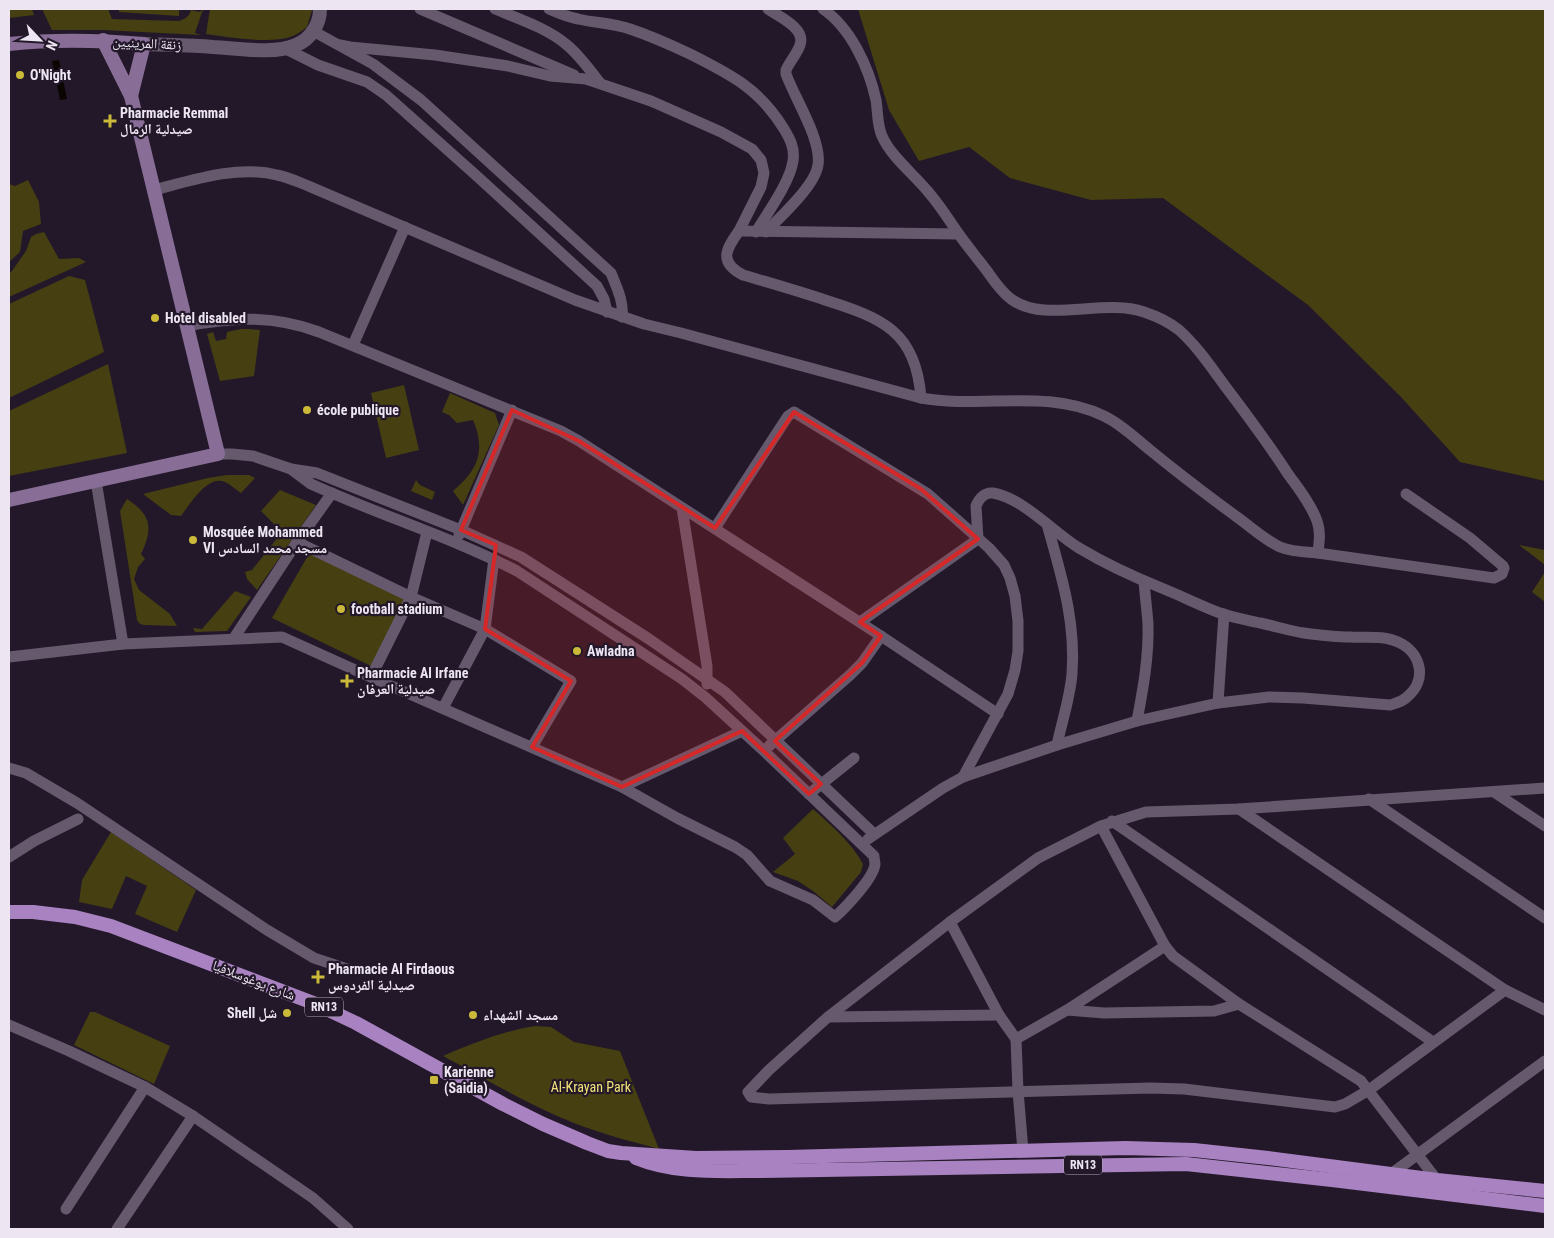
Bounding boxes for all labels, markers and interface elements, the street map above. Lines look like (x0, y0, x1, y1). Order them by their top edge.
north arrow (15, 15, 65, 65)
street label: زنقة المرينيين (112, 33, 182, 54)
text: N (43, 38, 61, 53)
place label: O'Night (30, 67, 71, 83)
marker: O'Night (14, 69, 26, 81)
place label: Pharmacie Remmal صيدلية الرمال (120, 105, 228, 137)
marker: Pharmacie Remmal صيدلية الرمال (104, 115, 116, 127)
place label: Hotel disabled (165, 310, 246, 326)
marker: Hotel disabled (149, 312, 161, 324)
place label: école publique (317, 402, 399, 418)
marker: école publique (301, 404, 313, 416)
place label: Mosquée Mohammed VI مسجد محمد السادس (203, 524, 327, 557)
marker: Mosquée Mohammed VI مسجد محمد السادس (187, 534, 199, 546)
place label: football stadium (351, 601, 443, 617)
marker: football stadium (335, 603, 347, 615)
place label: Awladna (587, 643, 635, 659)
marker: Awladna (571, 645, 583, 657)
place label: Pharmacie Al Irfane صيدلية العرفان (357, 665, 469, 698)
marker: Pharmacie Al Irfane صيدلية العرفان (341, 675, 353, 687)
street label: شارع يوغوسلافيا (210, 957, 297, 1005)
place label: Pharmacie Al Firdaous صيدلية الفردوس (328, 961, 455, 994)
marker: Pharmacie Al Firdaous صيدلية الفردوس (312, 971, 324, 983)
road number: RN13 (305, 998, 343, 1016)
place label: Shell شل (227, 1005, 277, 1022)
marker: Shell شل (281, 1007, 293, 1019)
place label: مسجد الشهداء (483, 1007, 558, 1024)
marker: مسجد الشهداء (467, 1009, 479, 1021)
place label: Karienne (Saidia) (444, 1064, 494, 1097)
marker: Karienne (Saidia) (428, 1074, 440, 1086)
park label: Al-Krayan Park (551, 1079, 632, 1095)
road number: RN13 (1064, 1156, 1102, 1174)

